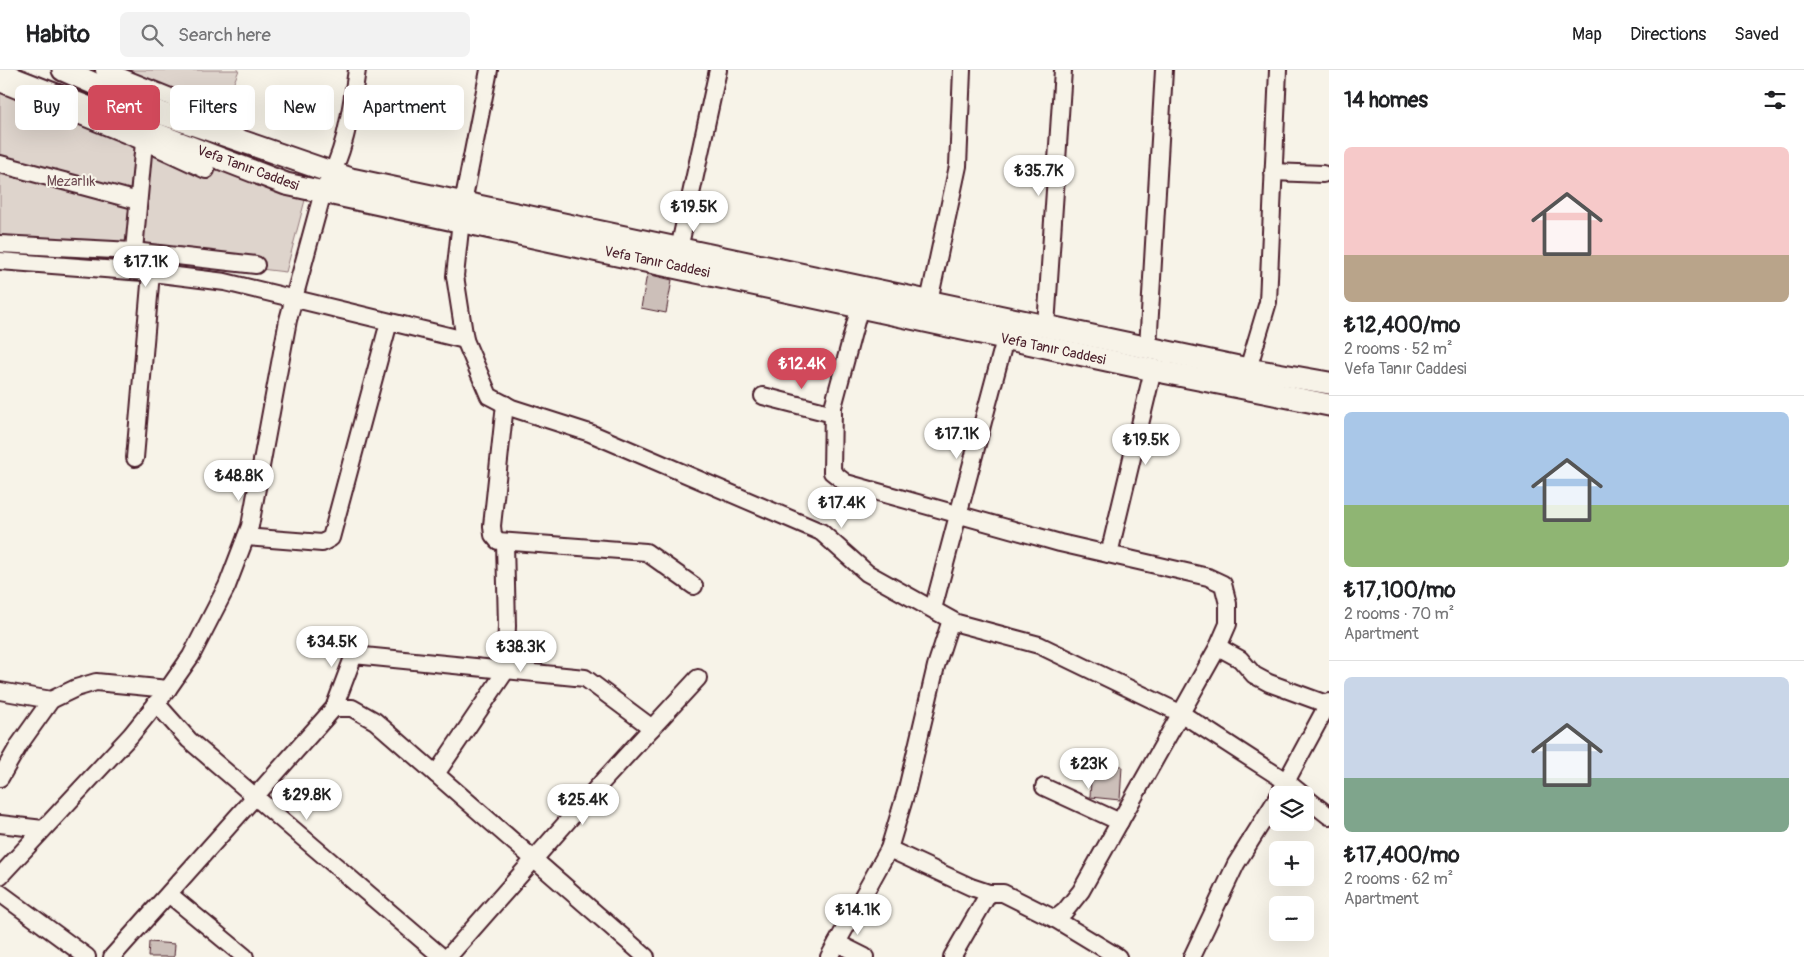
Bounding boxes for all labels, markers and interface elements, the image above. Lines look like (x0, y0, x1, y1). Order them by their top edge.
search box (120, 12, 470, 57)
text: Habito (25, 20, 90, 49)
icon: search (138, 21, 166, 49)
text: Search here (178, 23, 271, 47)
text: Map (1572, 23, 1602, 46)
text: Directions (1630, 23, 1706, 46)
text: Saved (1734, 23, 1779, 46)
chip: Buy (15, 85, 78, 130)
chip: Rent (88, 85, 160, 130)
chip: Filters (170, 85, 255, 130)
chip: New (265, 85, 334, 130)
chip: Apartment (344, 85, 464, 130)
icon: filters (1761, 86, 1789, 114)
text: 14 homes (1344, 87, 1428, 114)
street label: Vefa Tanır Caddesi (195, 142, 302, 195)
pin: ₺35.7K (998, 154, 1080, 197)
text: ₺35.7K (1015, 161, 1063, 181)
park label: Mezarlık (47, 173, 96, 190)
icon: home (1522, 179, 1612, 269)
pin: ₺19.5K (653, 190, 735, 233)
text: ₺19.5K (671, 197, 717, 217)
street label: Vefa Tanır Caddesi (603, 243, 712, 282)
pin: ₺17.1K (105, 246, 187, 288)
text: ₺17.1K (124, 252, 168, 272)
text: ₺12,400/mo (1344, 312, 1460, 339)
street label: Vefa Tanır Caddesi (999, 330, 1108, 369)
text: 2 rooms · 52 m² (1344, 339, 1453, 359)
pin: ₺12.4K (761, 348, 843, 390)
text: ₺12.4K (778, 354, 826, 374)
text: Vefa Tanır Caddesi (1344, 359, 1467, 379)
pin: ₺17.1K (916, 418, 998, 460)
text: ₺17.1K (935, 424, 979, 444)
pin: ₺19.5K (1105, 424, 1187, 466)
text: ₺19.5K (1123, 430, 1169, 450)
icon: home (1522, 445, 1612, 535)
pin: ₺48.8K (198, 460, 280, 502)
text: ₺48.8K (215, 466, 263, 486)
pin: ₺17.4K (801, 486, 883, 529)
text: ₺17.4K (819, 493, 865, 513)
text: ₺17,100/mo (1344, 577, 1456, 604)
text: 2 rooms · 70 m² (1344, 604, 1454, 624)
text: Apartment (1344, 624, 1419, 644)
pin: ₺34.5K (291, 626, 373, 668)
pin: ₺38.3K (480, 630, 562, 673)
text: ₺34.5K (307, 632, 357, 652)
text: ₺38.3K (497, 637, 545, 657)
icon: home (1522, 710, 1612, 800)
pin: ₺23K (1059, 748, 1119, 790)
text: ₺23K (1071, 754, 1107, 774)
pin: ₺29.8K (266, 778, 348, 821)
pin: ₺25.4K (542, 784, 624, 826)
text: ₺29.8K (283, 785, 331, 805)
map controls (1269, 786, 1314, 941)
button: layers (1269, 786, 1314, 831)
text: ₺25.4K (558, 790, 608, 810)
button: + (1269, 841, 1314, 886)
text: ₺17,400/mo (1344, 842, 1460, 869)
text: 2 rooms · 62 m² (1344, 869, 1453, 889)
text: Apartment (1344, 889, 1419, 909)
pin: ₺14.1K (817, 894, 899, 936)
button: − (1269, 896, 1314, 941)
text: ₺14.1K (836, 900, 880, 920)

